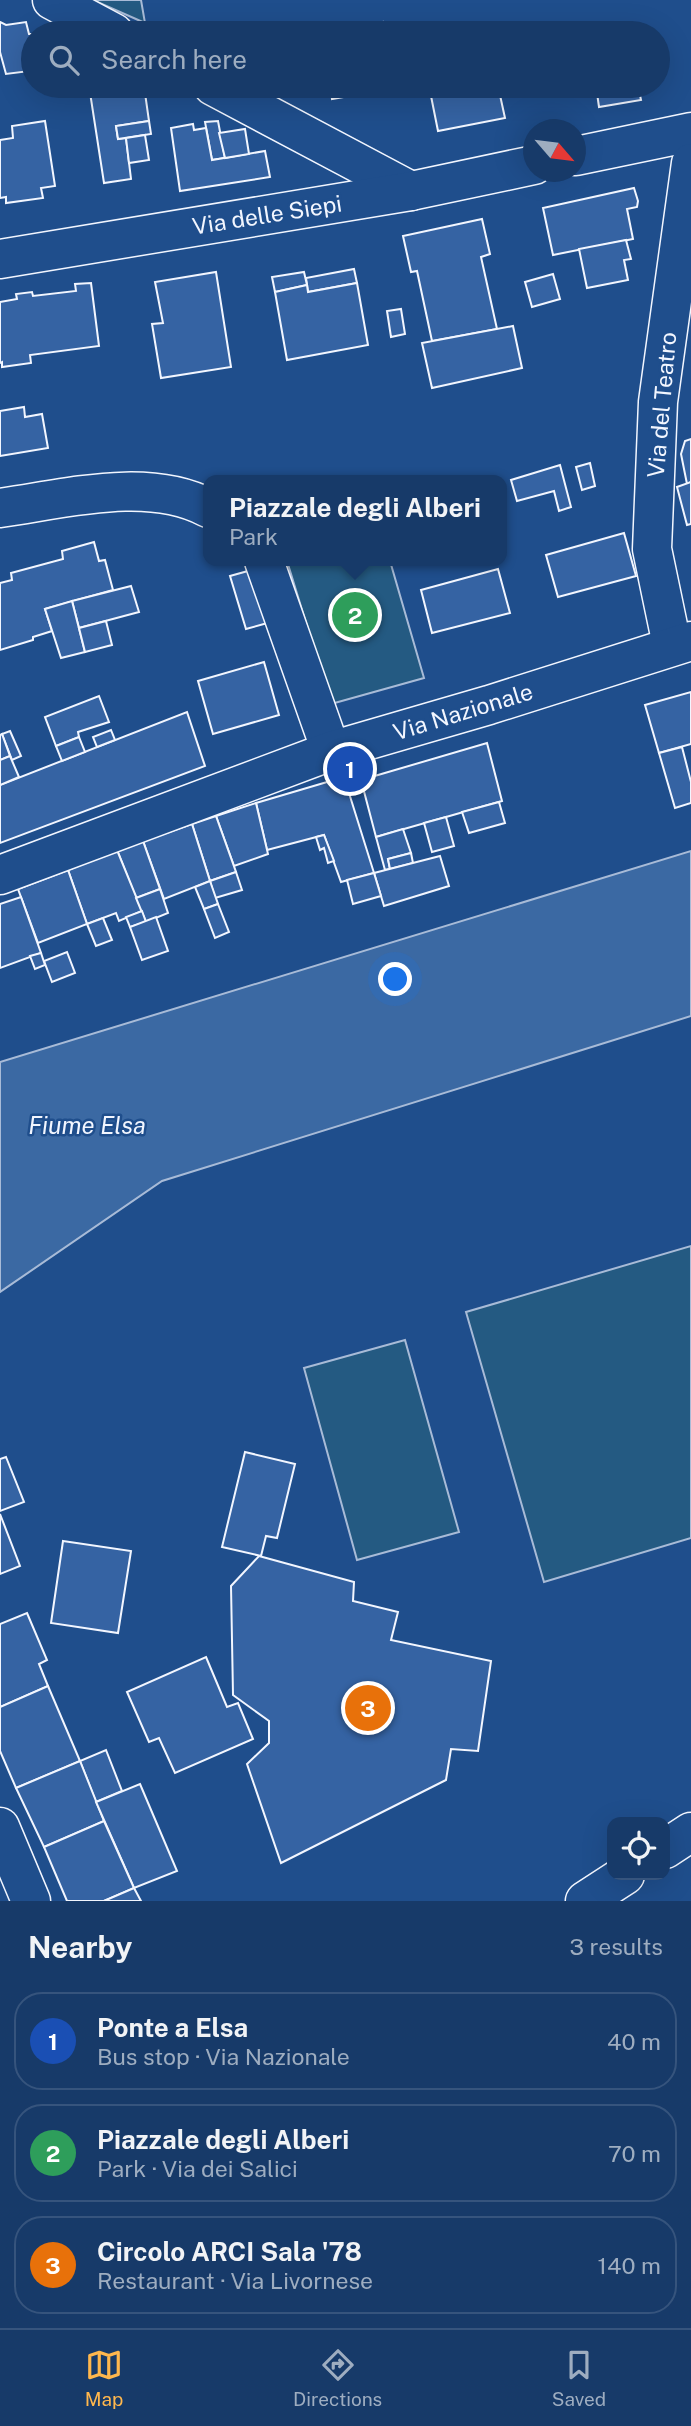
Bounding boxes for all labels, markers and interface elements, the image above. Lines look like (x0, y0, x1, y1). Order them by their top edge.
search box (21, 21, 670, 98)
icon: search (45, 41, 83, 79)
text: Search here (101, 44, 247, 75)
north arrow (523, 119, 586, 182)
street label: Via delle Siepi (190, 189, 344, 240)
street label: Via del Teatro (642, 331, 681, 479)
popup (203, 475, 507, 566)
text: Piazzale degli Alberi (229, 492, 481, 523)
text: Park (229, 523, 278, 550)
pin: 2 (332, 589, 378, 641)
street label: Via Nazionale (390, 677, 536, 746)
pin: 1 (327, 743, 373, 795)
your location (378, 962, 412, 996)
water label: Fiume Elsa (28, 1111, 146, 1139)
pin: 3 (345, 1682, 391, 1734)
map controls (607, 1817, 670, 1880)
button: locate (607, 1817, 670, 1880)
text: Nearby (28, 1929, 132, 1965)
text: 3 results (569, 1933, 663, 1960)
text: Ponte a Elsa (97, 2012, 248, 2043)
text: 1 (48, 2028, 58, 2055)
text: 40 m (607, 2028, 661, 2055)
text: Bus stop · Via Nazionale (97, 2043, 350, 2070)
text: Piazzale degli Alberi (97, 2124, 349, 2155)
text: 2 (46, 2140, 60, 2167)
text: 70 m (608, 2140, 661, 2167)
text: Park · Via dei Salici (97, 2155, 298, 2182)
text: Circolo ARCI Sala '78 (97, 2236, 362, 2267)
text: 3 (45, 2252, 61, 2279)
text: 140 m (598, 2252, 661, 2279)
text: Restaurant · Via Livornese (97, 2267, 373, 2294)
tab: Map (85, 2346, 123, 2410)
tab: Directions (293, 2346, 382, 2410)
tab: Saved (552, 2346, 606, 2410)

